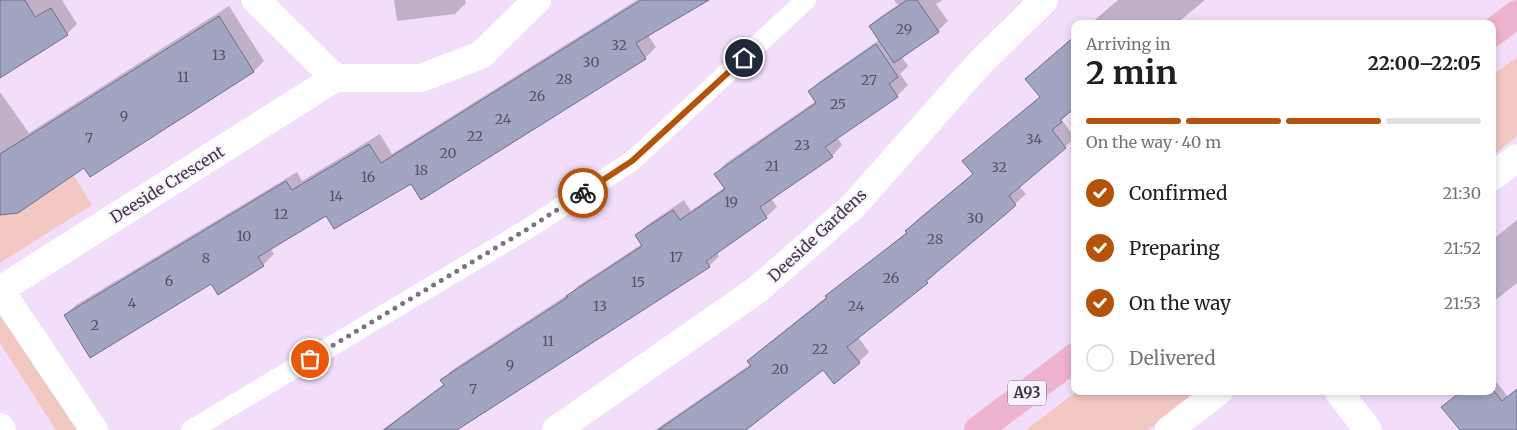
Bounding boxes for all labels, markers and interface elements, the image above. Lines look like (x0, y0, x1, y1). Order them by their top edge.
house number: 29 (896, 20, 912, 38)
text: Arriving in (1086, 34, 1171, 54)
house number: 32 (611, 36, 627, 54)
pin (723, 37, 765, 79)
icon: home (730, 44, 758, 72)
house number: 13 (212, 46, 226, 64)
text: 22:00–22:05 (1368, 51, 1481, 75)
house number: 30 (583, 53, 599, 71)
text: 2 min (1086, 53, 1177, 93)
house number: 11 (177, 68, 189, 86)
house number: 28 (556, 70, 572, 88)
house number: 27 (861, 71, 877, 89)
house number: 26 (529, 87, 545, 105)
house number: 25 (830, 95, 846, 113)
house number: 9 (120, 107, 128, 125)
house number: 24 (495, 110, 512, 128)
house number: 22 (467, 127, 483, 145)
house number: 7 (85, 129, 93, 147)
house number: 34 (1026, 130, 1043, 148)
text: On the way · 40 m (1086, 132, 1221, 152)
house number: 23 (794, 136, 810, 154)
street label: Deeside Crescent (106, 141, 228, 227)
house number: 20 (439, 144, 457, 162)
house number: 21 (765, 157, 779, 175)
house number: 32 (991, 158, 1007, 176)
house number: 18 (414, 161, 428, 179)
house number: 16 (361, 168, 375, 186)
courier (558, 168, 608, 218)
icon: bike (569, 179, 597, 207)
icon: check (1086, 179, 1114, 207)
text: Confirmed (1129, 181, 1227, 205)
text: 21:30 (1442, 183, 1481, 203)
street label: Deeside Gardens (763, 184, 871, 286)
house number: 14 (329, 187, 343, 205)
house number: 19 (724, 193, 738, 211)
house number: 12 (274, 205, 288, 223)
house number: 30 (967, 209, 983, 227)
house number: 10 (237, 227, 251, 245)
house number: 28 (927, 230, 943, 248)
icon: check (1086, 234, 1114, 262)
text: Preparing (1129, 236, 1220, 260)
text: 21:52 (1443, 238, 1481, 258)
house number: 17 (669, 248, 683, 266)
house number: 8 (202, 249, 210, 267)
house number: 26 (883, 269, 899, 287)
house number: 6 (165, 272, 173, 290)
house number: 15 (631, 273, 645, 291)
icon: check (1086, 289, 1114, 317)
text: On the way (1129, 291, 1231, 315)
text: 21:53 (1444, 293, 1481, 313)
house number: 4 (128, 294, 137, 312)
house number: 13 (593, 297, 607, 315)
house number: 24 (848, 297, 865, 315)
house number: 2 (91, 316, 99, 334)
house number: 11 (542, 332, 554, 350)
pin (289, 338, 331, 380)
house number: 22 (812, 340, 828, 358)
icon: bag (296, 345, 324, 373)
text: Delivered (1129, 346, 1216, 370)
house number: 9 (506, 356, 514, 374)
house number: 20 (771, 360, 789, 378)
house number: 7 (469, 380, 477, 398)
road number: A93 (1008, 380, 1046, 406)

